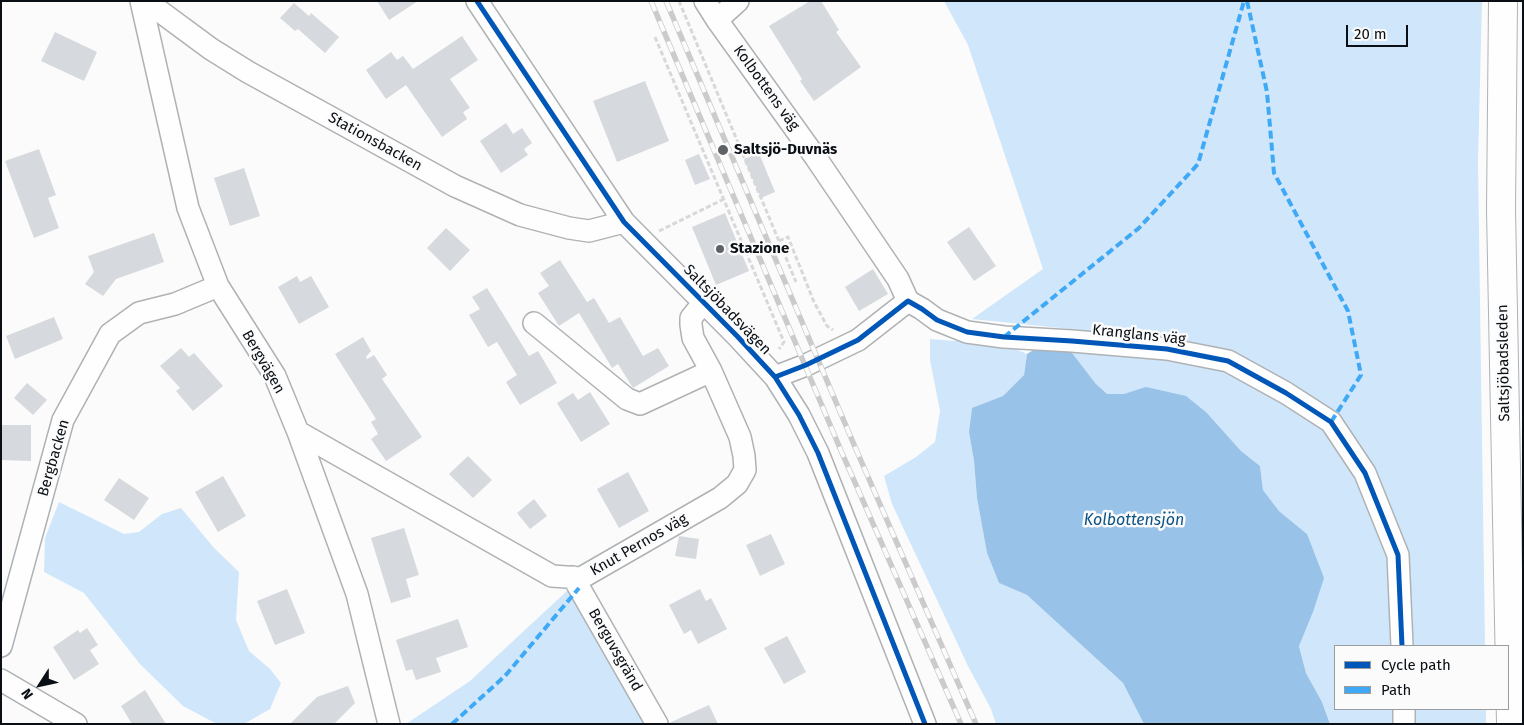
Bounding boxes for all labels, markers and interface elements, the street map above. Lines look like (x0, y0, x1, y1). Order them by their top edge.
scale bar (1349, 15, 1412, 47)
text: 20 m (1354, 25, 1387, 43)
street label: Kolbottens väg (729, 42, 803, 134)
street label: Stationsbacken (325, 109, 425, 175)
place label: Saltsjö-Duvnäs (734, 141, 837, 159)
marker: Saltsjö-Duvnäs (716, 143, 730, 157)
place label: Stazione (730, 240, 789, 258)
marker: Stazione (714, 243, 726, 255)
street label: Saltsjöbadsvägen (679, 261, 775, 359)
street label: Saltsjöbadsleden (1494, 304, 1514, 422)
street label: Kranglans väg (1091, 321, 1187, 349)
street label: Bergvägen (238, 327, 288, 397)
street label: Bergbacken (34, 417, 74, 499)
street label: Knut Pernos väg (587, 510, 691, 580)
water label: Kolbottensjön (1084, 511, 1184, 531)
street label: Berguvsgränd (584, 605, 646, 695)
legend (1334, 645, 1509, 710)
text: Cycle path (1381, 656, 1451, 674)
north arrow (15, 660, 65, 710)
text: Path (1381, 681, 1411, 699)
text: N (18, 685, 37, 703)

